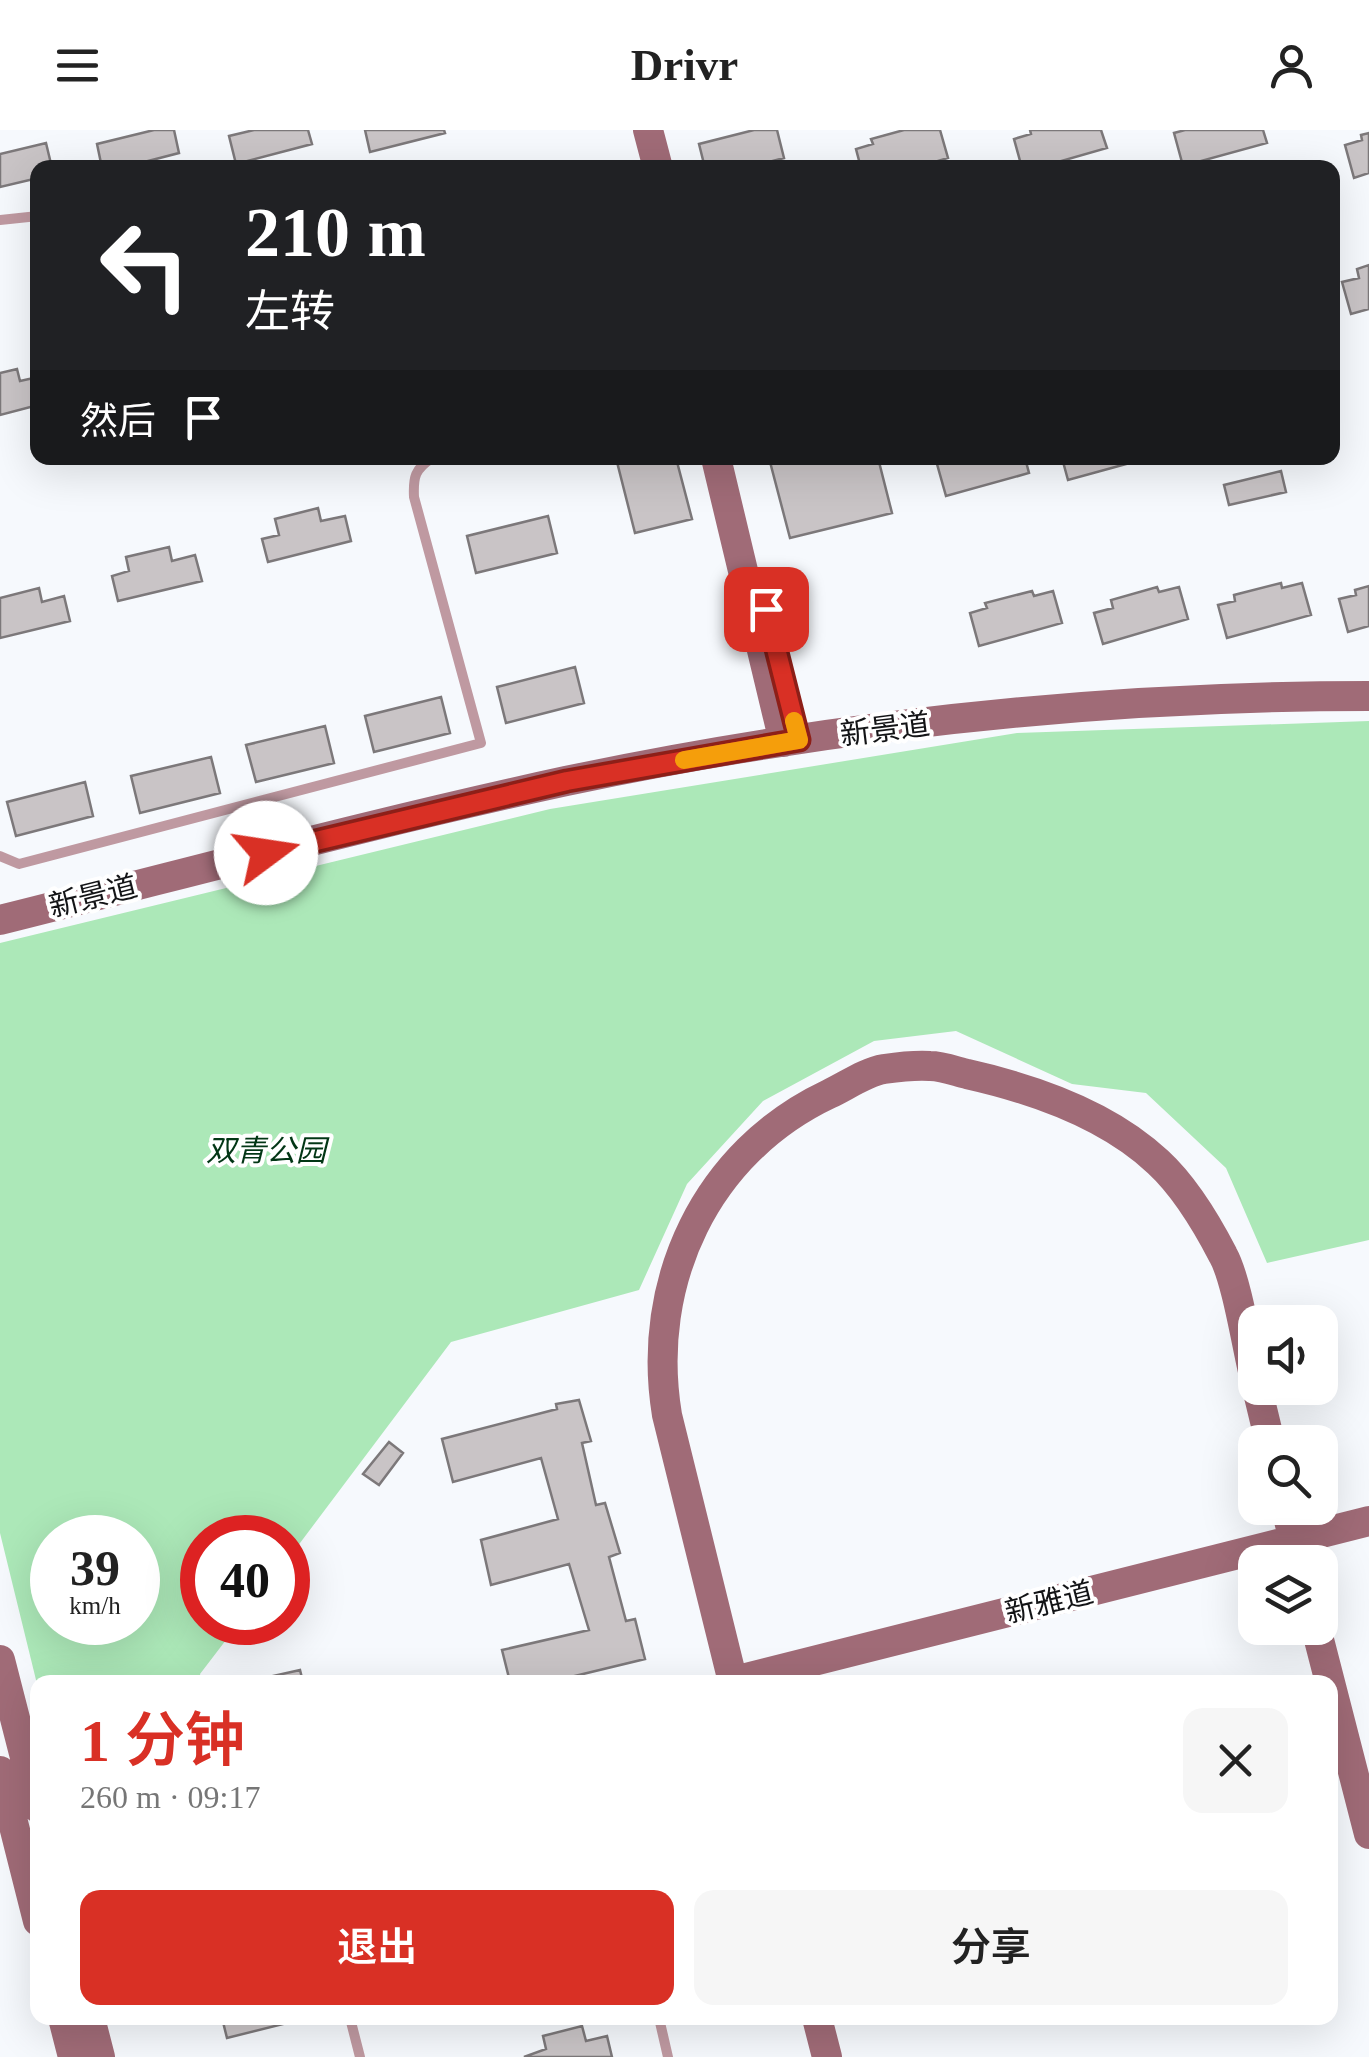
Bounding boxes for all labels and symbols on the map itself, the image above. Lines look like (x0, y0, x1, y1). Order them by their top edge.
pin (724, 567, 809, 652)
street label: 新景道 (838, 707, 932, 751)
position arrow (214, 801, 318, 905)
street label: 新景道 (45, 869, 141, 923)
park label: 双青公园 (206, 1134, 330, 1167)
speed limit sign: 40 (180, 1515, 310, 1645)
street label: 新雅道 (1001, 1575, 1097, 1629)

